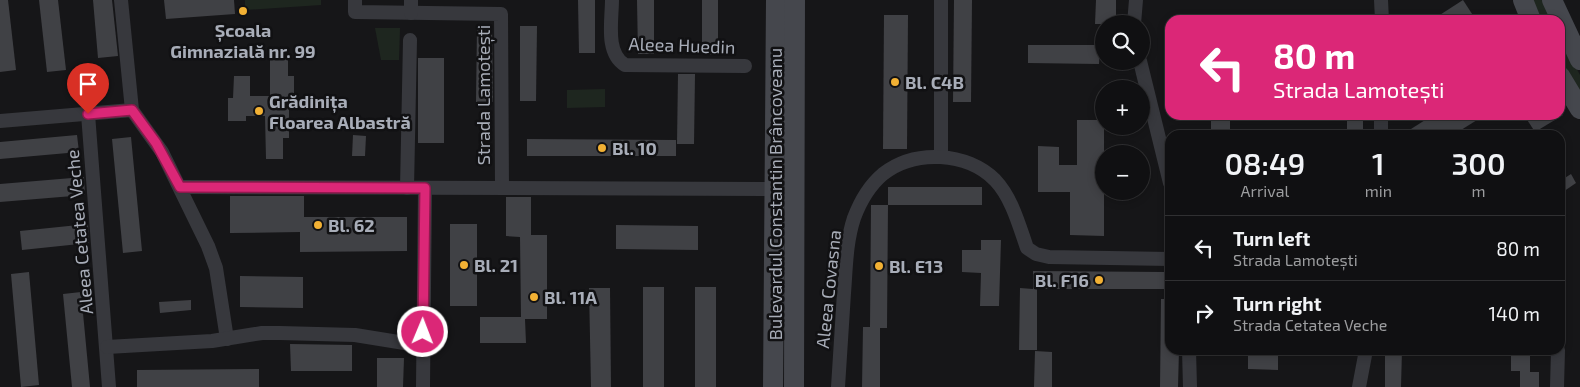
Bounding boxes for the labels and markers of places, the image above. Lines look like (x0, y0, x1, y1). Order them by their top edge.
marker: Școala Gimnazială nr. 99 (237, 5, 249, 17)
place label: Școala Gimnazială nr. 99 (170, 19, 316, 62)
pin (67, 63, 109, 114)
place label: Bl. C4B (905, 71, 964, 93)
marker: Bl. C4B (889, 76, 901, 88)
place label: Grădinița Floarea Albastră (269, 90, 411, 133)
marker: Grădinița Floarea Albastră (253, 105, 265, 117)
place label: Bl. 10 (612, 137, 657, 159)
marker: Bl. 10 (596, 142, 608, 154)
place label: Bl. 62 (328, 214, 375, 236)
marker: Bl. 62 (312, 219, 324, 231)
place label: Bl. 21 (474, 254, 518, 276)
place label: Bl. E13 (889, 255, 943, 277)
marker: Bl. 21 (458, 259, 470, 271)
marker: Bl. E13 (873, 260, 885, 272)
place label: Bl. F16 (1035, 269, 1089, 291)
marker: Bl. F16 (1093, 274, 1105, 286)
place label: Bl. 11A (544, 286, 597, 308)
marker: Bl. 11A (528, 291, 540, 303)

